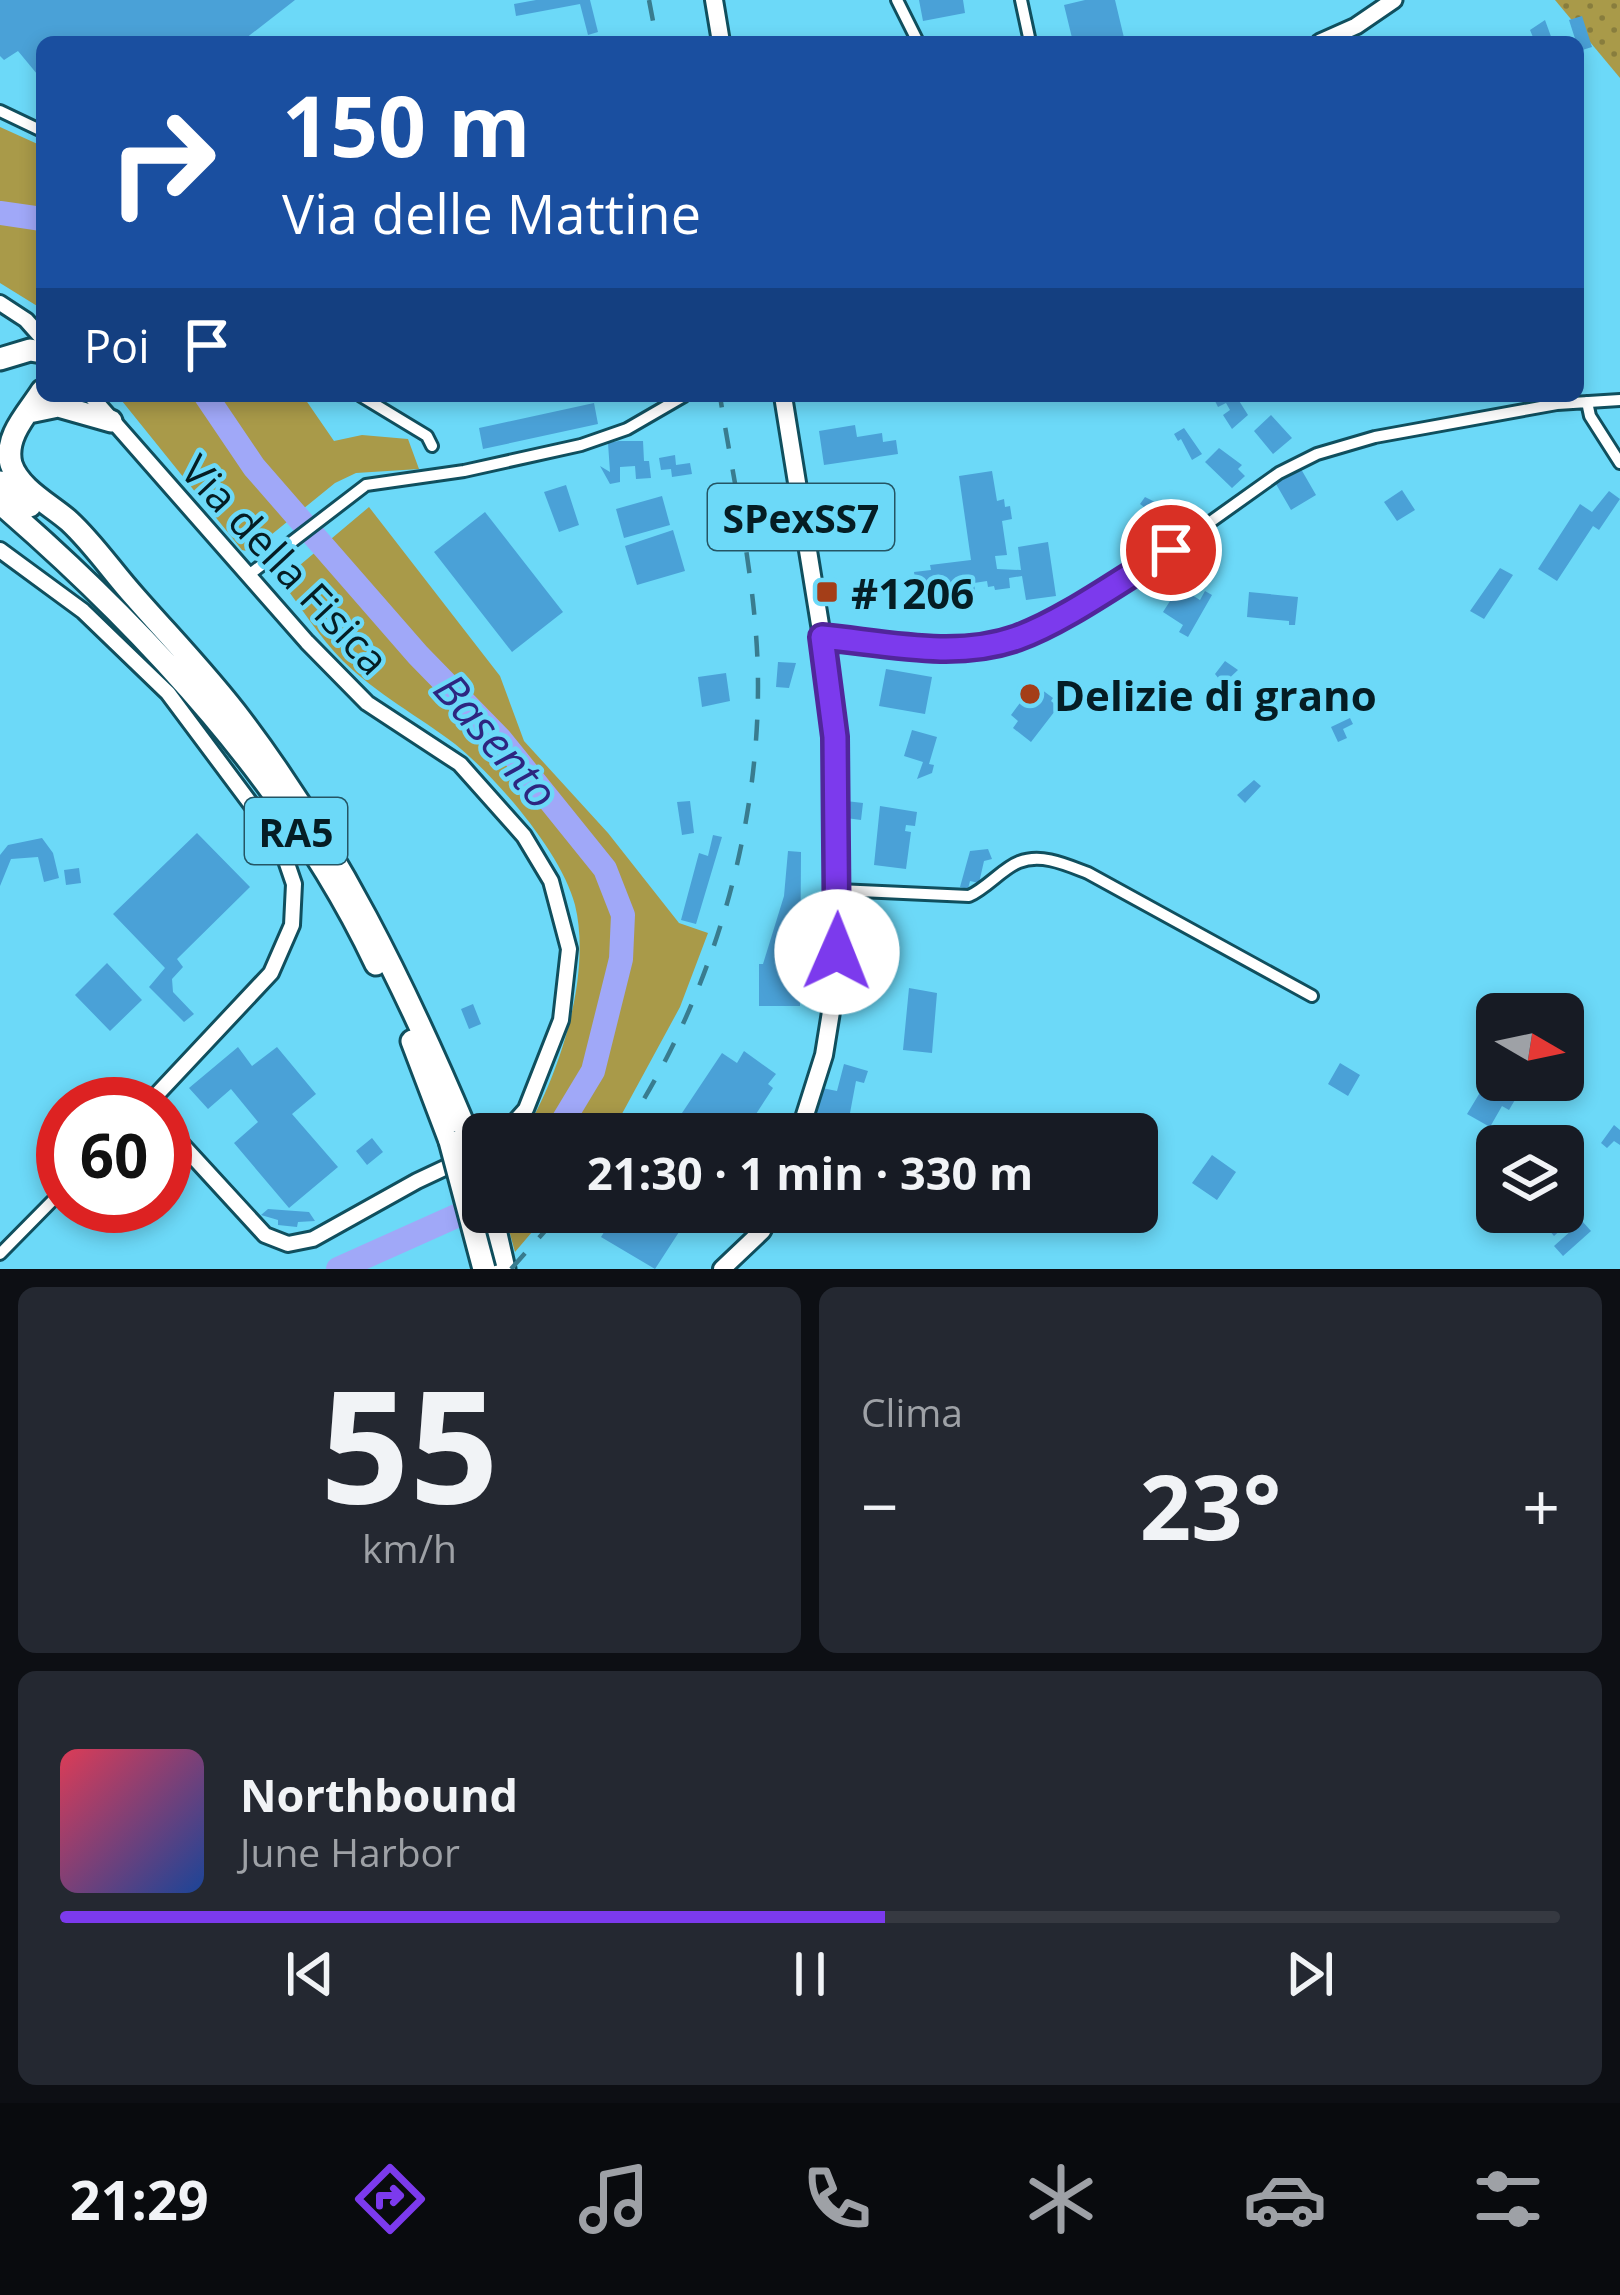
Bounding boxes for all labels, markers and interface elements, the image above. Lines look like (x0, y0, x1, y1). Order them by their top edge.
text: 150 m (282, 67, 530, 182)
icon: right (84, 84, 240, 240)
text: Via delle Mattine (282, 176, 701, 250)
icon: arrive (174, 312, 240, 378)
text: Poi (84, 315, 150, 376)
street label: Via della Fisica (169, 442, 403, 686)
road number: SPexSS7 (708, 484, 894, 550)
pin (1120, 499, 1222, 601)
icon: arrive (1138, 517, 1204, 583)
place label: #1206 (851, 564, 974, 621)
marker: #1206 (814, 579, 840, 605)
water label: Basento (421, 659, 573, 821)
place label: Delizie di grano (1054, 666, 1377, 723)
marker: Delizie di grano (1017, 681, 1043, 707)
road number: RA5 (245, 798, 347, 864)
position arrow (774, 889, 900, 1015)
north arrow (1476, 993, 1584, 1101)
map controls (1476, 993, 1584, 1233)
speed limit sign: 60 (36, 1077, 192, 1233)
button: layers (1476, 1125, 1584, 1233)
text: 21:30 · 1 min · 330 m (587, 1142, 1033, 1203)
text: 55 (320, 1336, 499, 1549)
text: Clima (861, 1385, 963, 1438)
text: 23° (1140, 1444, 1281, 1566)
text: − (861, 1460, 899, 1550)
text: + (1522, 1460, 1560, 1550)
text: km/h (362, 1521, 457, 1574)
text: Northbound (240, 1764, 518, 1825)
text: June Harbor (240, 1825, 460, 1878)
icon: previous (277, 1941, 343, 2007)
icon: pause (777, 1941, 843, 2007)
icon: next (1277, 1941, 1343, 2007)
icon: directions (348, 2157, 432, 2241)
icon: music (572, 2157, 656, 2241)
icon: phone (795, 2157, 879, 2241)
icon: climate (1019, 2157, 1103, 2241)
icon: car (1243, 2157, 1327, 2241)
icon: filters (1466, 2157, 1550, 2241)
text: 21:29 (70, 2162, 209, 2236)

